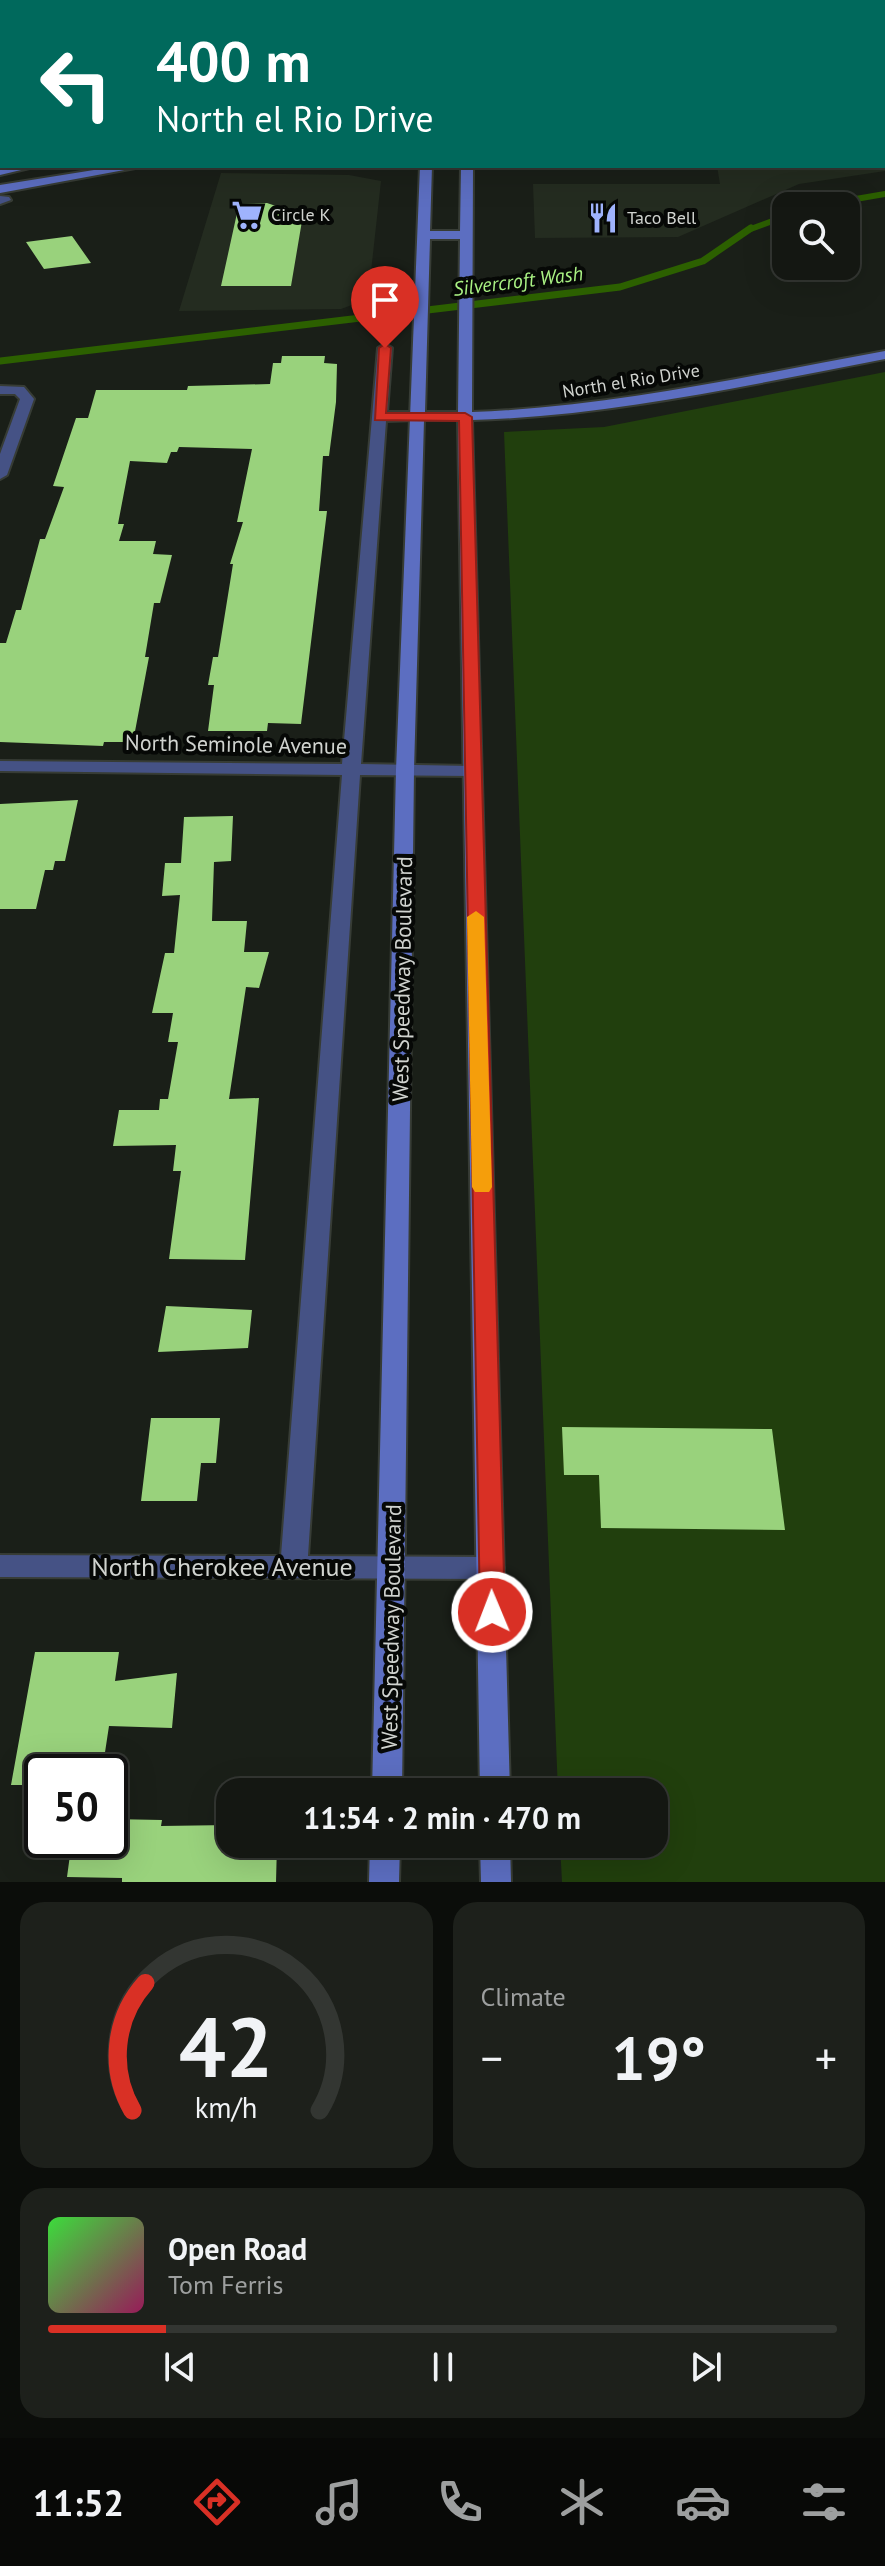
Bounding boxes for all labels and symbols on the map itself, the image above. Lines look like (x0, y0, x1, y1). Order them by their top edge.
supermarket icon: Circle K (230, 198, 264, 232)
restaurant icon: Taco Bell (586, 201, 620, 235)
place label: Circle K (271, 203, 331, 226)
place label: Taco Bell (627, 206, 697, 229)
water label: Silvercroft Wash (452, 260, 584, 302)
pin (351, 266, 419, 348)
street label: North el Rio Drive (561, 358, 701, 403)
street label: North Seminole Avenue (125, 728, 347, 760)
street label: West Speedway Boulevard (386, 856, 418, 1102)
street label: West Speedway Boulevard (375, 1504, 407, 1750)
street label: North Cherokee Avenue (91, 1550, 353, 1583)
position arrow (450, 1570, 534, 1654)
speed limit sign: 50 (24, 1754, 128, 1858)

